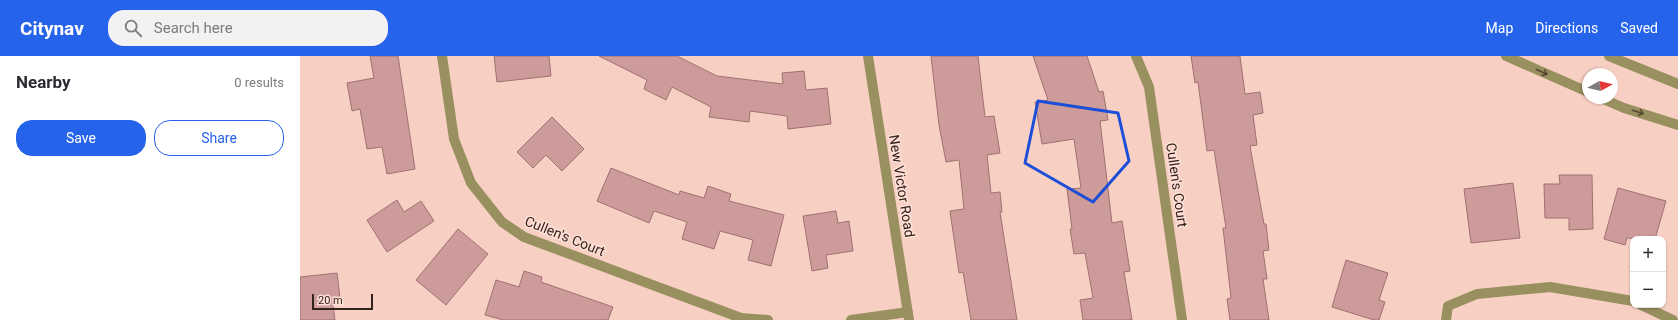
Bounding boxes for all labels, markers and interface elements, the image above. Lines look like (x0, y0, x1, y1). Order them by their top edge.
search box (108, 10, 388, 46)
text: Citynav (20, 17, 84, 40)
icon: search (122, 17, 144, 39)
text: Search here (154, 19, 233, 37)
text: Map (1486, 20, 1513, 36)
text: Directions (1535, 20, 1598, 36)
text: Saved (1620, 20, 1658, 36)
north arrow (1582, 68, 1618, 104)
one-way arrow (1536, 69, 1548, 76)
text: Nearby (16, 72, 71, 92)
text: 0 results (234, 75, 284, 90)
one-way arrow (1631, 109, 1643, 117)
button: Save (16, 120, 146, 156)
button: Share (154, 120, 284, 156)
street label: New Victor Road (886, 133, 918, 239)
street label: Cullen's Court (1163, 142, 1191, 229)
street label: Cullen's Court (523, 213, 608, 260)
map controls (1630, 236, 1666, 308)
button: + (1630, 236, 1666, 272)
button: − (1630, 272, 1666, 308)
scale bar (312, 292, 373, 311)
text: 20 m (318, 294, 343, 307)

